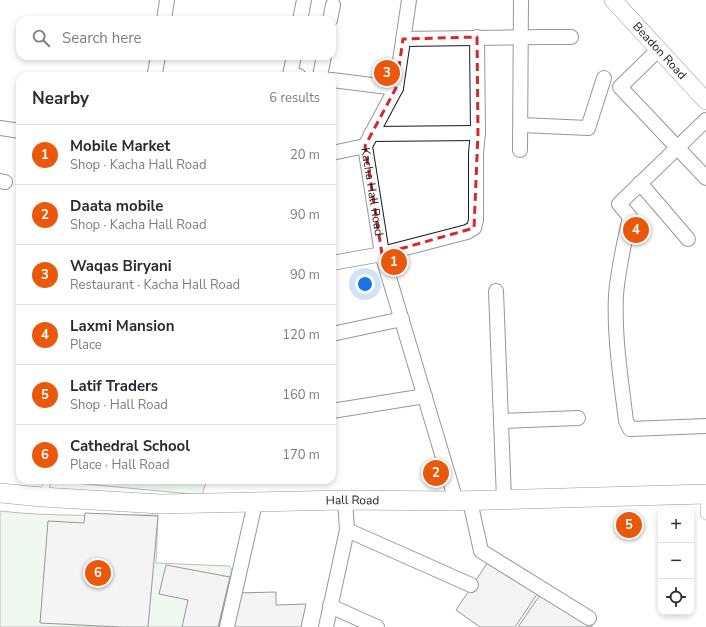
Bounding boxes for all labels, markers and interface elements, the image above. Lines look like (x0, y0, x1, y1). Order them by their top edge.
search box (16, 16, 336, 60)
street label: Beadon Road (629, 19, 690, 83)
icon: search (30, 27, 52, 49)
text: Search here (62, 28, 142, 48)
pin: 3 (374, 58, 400, 88)
text: Nearby (32, 87, 89, 110)
text: 6 results (269, 89, 320, 107)
text: Mobile Market (70, 136, 170, 156)
text: 1 (41, 146, 49, 164)
text: 20 m (290, 146, 320, 164)
street label: Kacha Hall Road (357, 146, 387, 237)
text: Shop · Kacha Hall Road (70, 156, 207, 174)
text: Daata mobile (70, 196, 163, 216)
text: 2 (41, 206, 49, 224)
text: 90 m (290, 206, 320, 224)
pin: 4 (623, 215, 649, 245)
text: Shop · Kacha Hall Road (70, 216, 207, 234)
pin: 1 (381, 247, 407, 277)
text: Waqas Biryani (70, 256, 172, 276)
text: 3 (41, 266, 49, 284)
text: 90 m (290, 266, 320, 284)
your location (355, 274, 375, 294)
text: Restaurant · Kacha Hall Road (70, 276, 240, 294)
text: Laxmi Mansion (70, 316, 174, 336)
text: 4 (41, 326, 49, 344)
text: 120 m (282, 326, 320, 344)
text: Place (70, 336, 102, 354)
text: Latif Traders (70, 376, 158, 396)
text: 5 (41, 386, 49, 404)
text: 160 m (282, 386, 320, 404)
text: Shop · Hall Road (70, 396, 168, 414)
text: Cathedral School (70, 436, 190, 456)
text: 6 (41, 446, 49, 464)
text: 170 m (282, 446, 320, 464)
text: Place · Hall Road (70, 456, 169, 474)
pin: 2 (423, 458, 449, 488)
street label: Hall Road (326, 492, 379, 508)
map controls (658, 507, 694, 615)
button: + (658, 507, 694, 543)
pin: 5 (616, 510, 642, 540)
button: − (658, 543, 694, 579)
pin: 6 (85, 558, 111, 588)
button: locate (658, 579, 694, 615)

